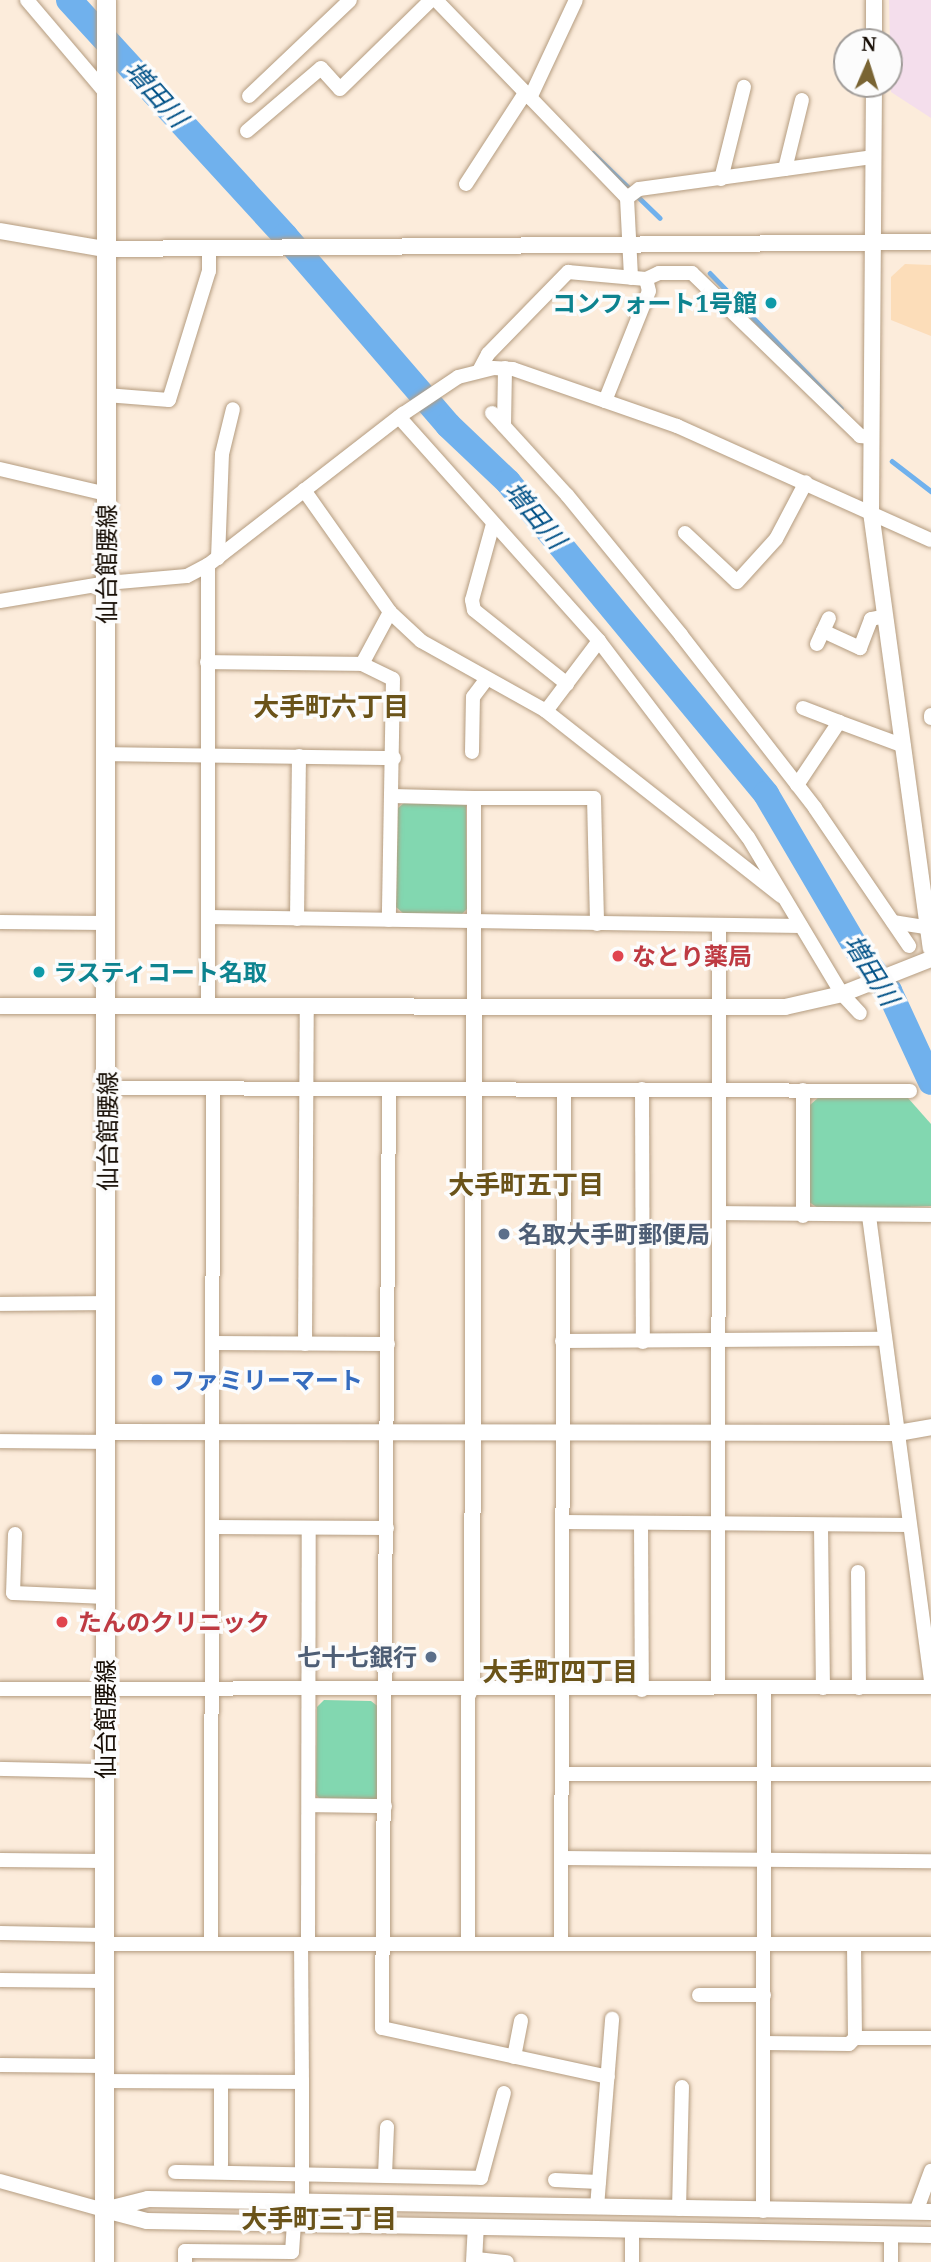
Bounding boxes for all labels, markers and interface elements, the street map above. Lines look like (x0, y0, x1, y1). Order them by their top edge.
north arrow (833, 28, 903, 98)
text: N (861, 31, 877, 57)
water label: 増田川 (118, 55, 194, 133)
place label: コンフォート1号館 (551, 289, 757, 317)
marker: コンフォート1号館 (763, 295, 779, 311)
water label: 増田川 (498, 475, 572, 555)
street label: 仙台館腰線 (92, 504, 120, 624)
district label: 大手町六丁目 (253, 691, 409, 723)
water label: 増田川 (837, 929, 905, 1011)
place label: なとり薬局 (632, 942, 752, 970)
marker: なとり薬局 (610, 948, 626, 964)
place label: ラスティコート名取 (53, 958, 269, 986)
marker: ラスティコート名取 (31, 964, 47, 980)
street label: 仙台館腰線 (93, 1071, 121, 1191)
district label: 大手町五丁目 (448, 1169, 604, 1201)
place label: 名取大手町郵便局 (518, 1220, 710, 1248)
marker: 名取大手町郵便局 (496, 1226, 512, 1242)
place label: ファミリーマート (171, 1366, 363, 1394)
marker: ファミリーマート (149, 1372, 165, 1388)
place label: たんのクリニック (78, 1608, 270, 1636)
marker: たんのクリニック (52, 1612, 72, 1632)
place label: 七十七銀行 (297, 1643, 417, 1671)
marker: 七十七銀行 (423, 1649, 439, 1665)
district label: 大手町四丁目 (482, 1656, 638, 1688)
street label: 仙台館腰線 (91, 1659, 119, 1779)
district label: 大手町三丁目 (241, 2203, 397, 2235)

